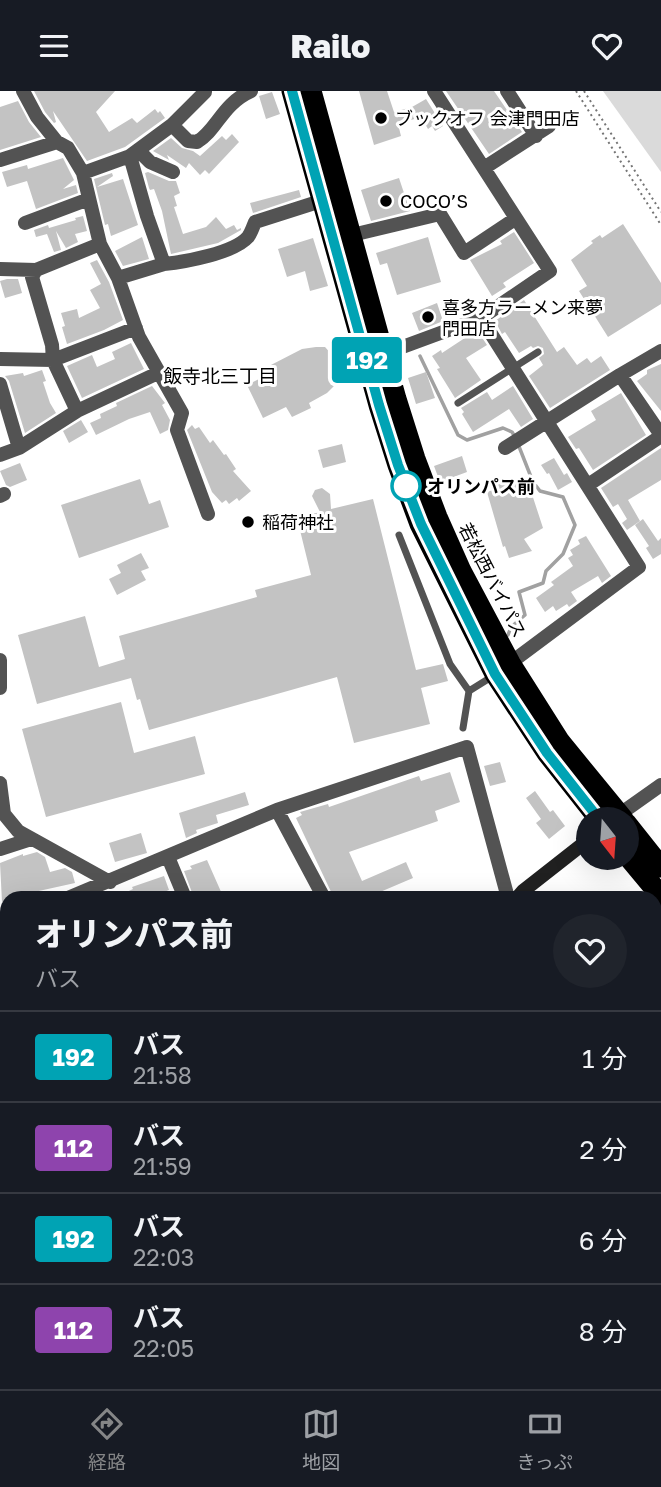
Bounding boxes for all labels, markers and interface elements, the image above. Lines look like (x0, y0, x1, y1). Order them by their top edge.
icon: menu (35, 27, 73, 65)
text: Railo (291, 27, 370, 65)
icon: heart (588, 27, 626, 65)
place label: ブックオフ 会津門田店 (395, 107, 580, 129)
marker: ブックオフ 会津門田店 (373, 110, 389, 126)
place label: COCO’S (400, 190, 468, 212)
marker: COCO’S (378, 193, 394, 209)
place label: 喜多方ラーメン来夢 門田店 (442, 296, 603, 339)
marker: 喜多方ラーメン来夢 門田店 (420, 309, 436, 325)
line badge: 192 (327, 337, 407, 383)
text: 192 (346, 345, 388, 374)
district label: 飯寺北三丁目 (163, 364, 277, 387)
marker: オリンパス前 (391, 471, 421, 501)
place label: オリンパス前 (427, 475, 535, 497)
place label: 稲荷神社 (262, 511, 334, 533)
marker: 稲荷神社 (240, 514, 256, 530)
street label: 若松西バイパス (455, 519, 531, 641)
north arrow (576, 807, 639, 870)
map controls (576, 807, 639, 870)
text: オリンパス前 (35, 914, 233, 953)
button: heart (553, 914, 627, 988)
text: バス (35, 964, 81, 992)
text: バス (133, 1029, 185, 1060)
text: 192 (52, 1042, 95, 1071)
text: 1 分 (582, 1043, 627, 1074)
text: 21:58 (133, 1061, 192, 1089)
text: バス (133, 1120, 185, 1151)
text: 112 (54, 1133, 93, 1162)
text: 2 分 (579, 1134, 627, 1165)
text: 21:59 (133, 1152, 192, 1180)
text: バス (133, 1211, 185, 1242)
text: 192 (52, 1224, 95, 1253)
text: 6 分 (579, 1225, 627, 1256)
text: 22:03 (133, 1243, 194, 1271)
text: バス (133, 1302, 185, 1333)
text: 112 (54, 1315, 93, 1344)
text: 8 分 (579, 1316, 627, 1347)
text: 22:05 (133, 1334, 194, 1362)
tab: 経路 (88, 1405, 126, 1474)
tab: 地図 (302, 1405, 340, 1474)
tab: きっぷ (517, 1405, 573, 1474)

